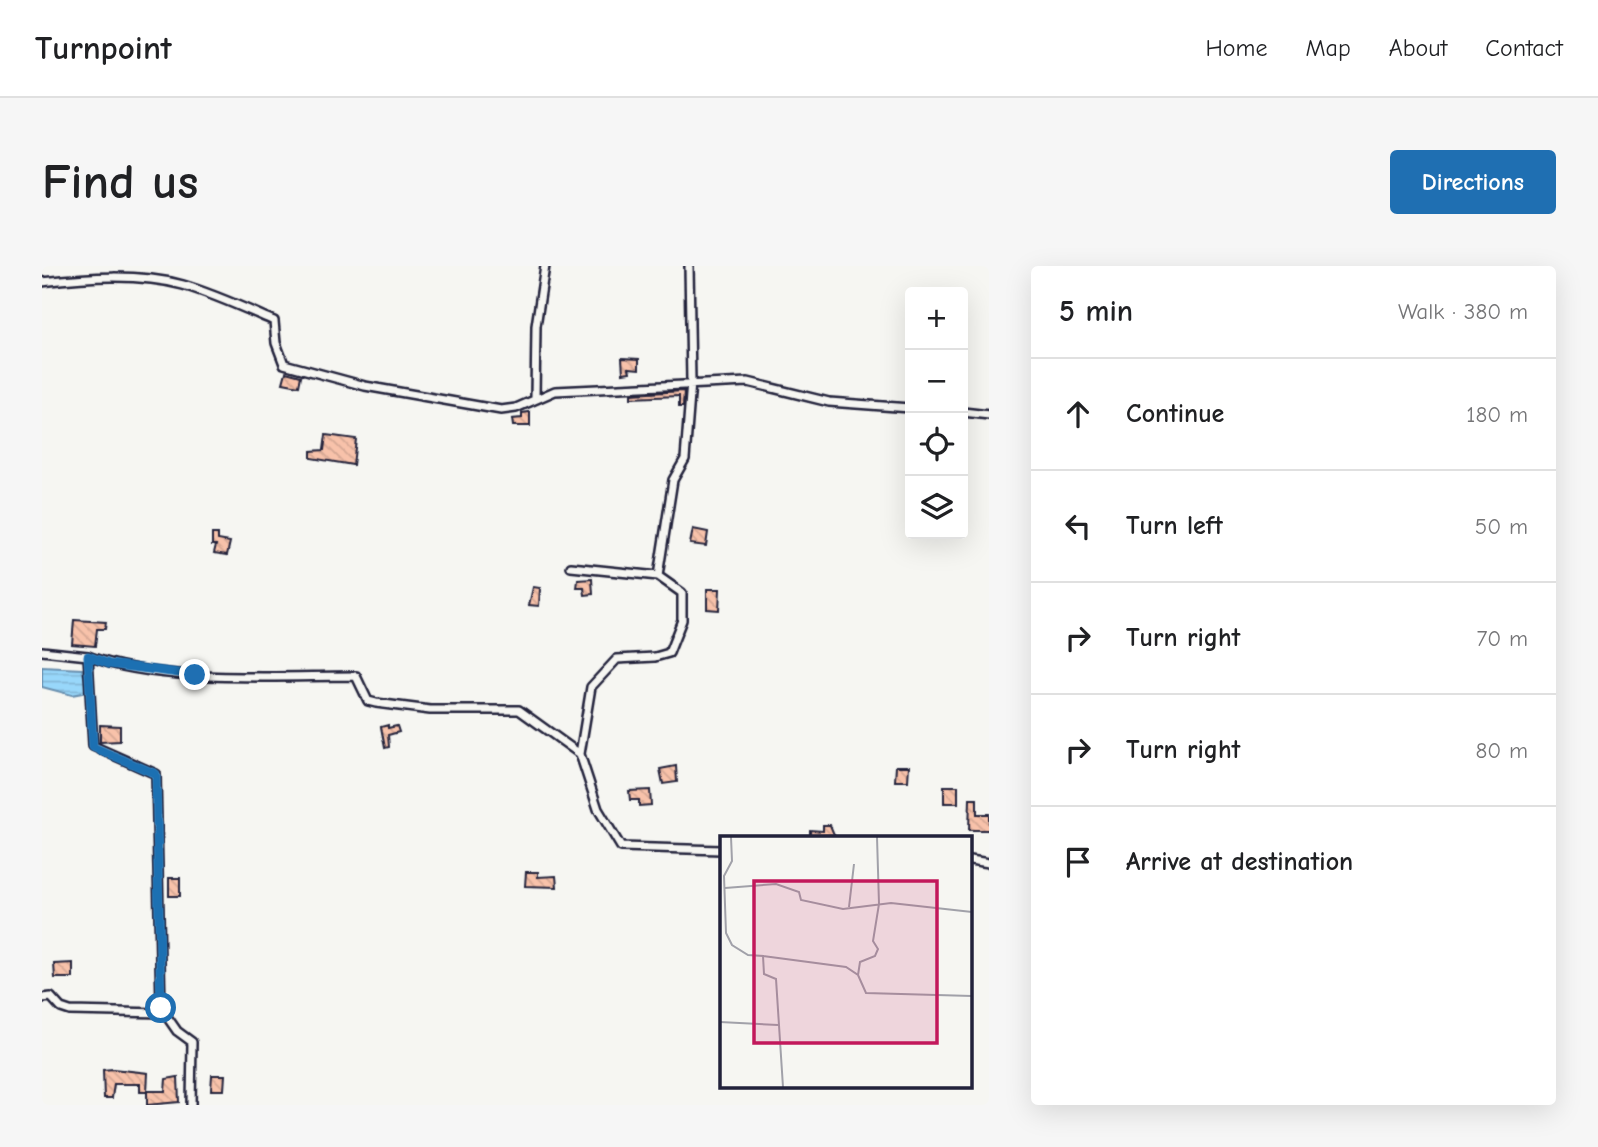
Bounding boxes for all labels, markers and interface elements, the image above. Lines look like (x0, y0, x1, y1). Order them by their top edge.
text: Turnpoint (35, 29, 172, 67)
text: Home (1206, 34, 1267, 62)
text: Map (1305, 34, 1351, 62)
text: About (1389, 34, 1447, 62)
text: Contact (1485, 34, 1563, 62)
button: Directions (1390, 150, 1556, 214)
text: Find us (42, 154, 198, 210)
map controls (905, 287, 968, 539)
button: + (905, 287, 968, 350)
text: 5 min (1059, 294, 1133, 329)
text: Walk · 380 m (1398, 298, 1528, 325)
button: − (905, 350, 968, 413)
icon: ahead (1059, 395, 1097, 433)
text: Continue (1126, 399, 1224, 429)
text: 180 m (1466, 401, 1528, 428)
button: locate (905, 413, 968, 476)
button: layers (905, 476, 968, 539)
icon: left (1059, 507, 1097, 545)
text: Turn left (1126, 511, 1223, 541)
text: 50 m (1475, 513, 1528, 540)
icon: right (1059, 619, 1097, 657)
text: Turn right (1126, 623, 1240, 653)
text: 70 m (1476, 625, 1528, 652)
route end (179, 659, 210, 690)
icon: right (1059, 731, 1097, 769)
text: Turn right (1126, 735, 1240, 765)
text: 80 m (1475, 737, 1528, 764)
inset map (720, 836, 972, 1088)
icon: arrive (1059, 843, 1097, 881)
text: Arrive at destination (1126, 847, 1353, 877)
route start (145, 992, 176, 1023)

